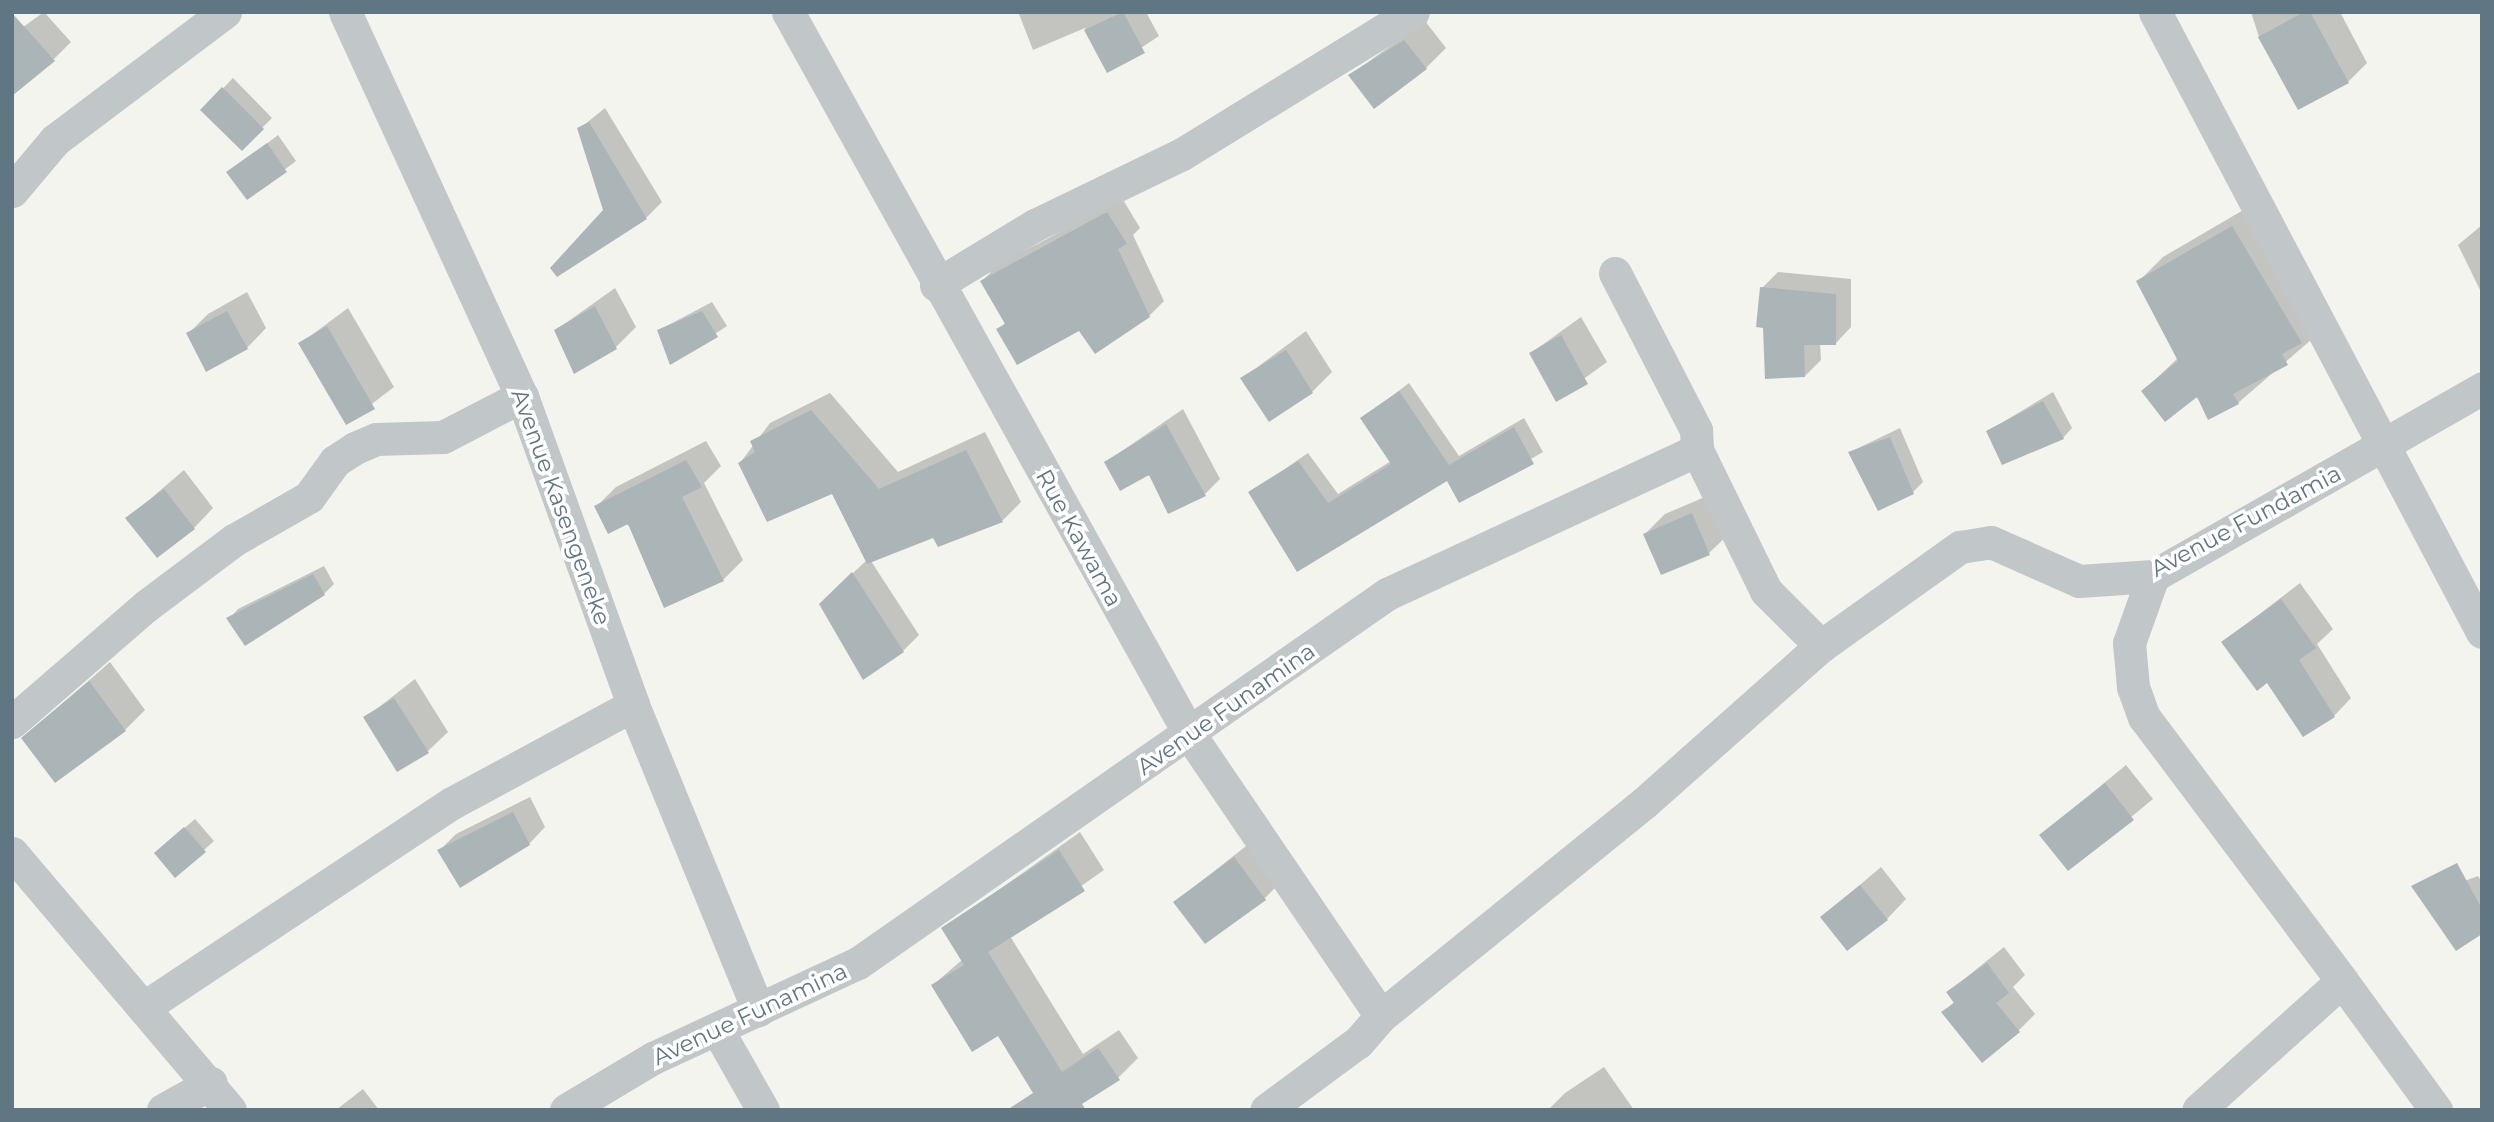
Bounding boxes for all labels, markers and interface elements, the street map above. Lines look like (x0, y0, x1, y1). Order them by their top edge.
street label: Avenue Kasengeneke (505, 385, 617, 629)
street label: Avenue Fundamia (2146, 459, 2346, 583)
street label: Rue Kawama (1030, 465, 1128, 611)
street label: Avenue Funamina (1132, 637, 1320, 781)
street label: Avenue Funamina (648, 957, 852, 1071)

